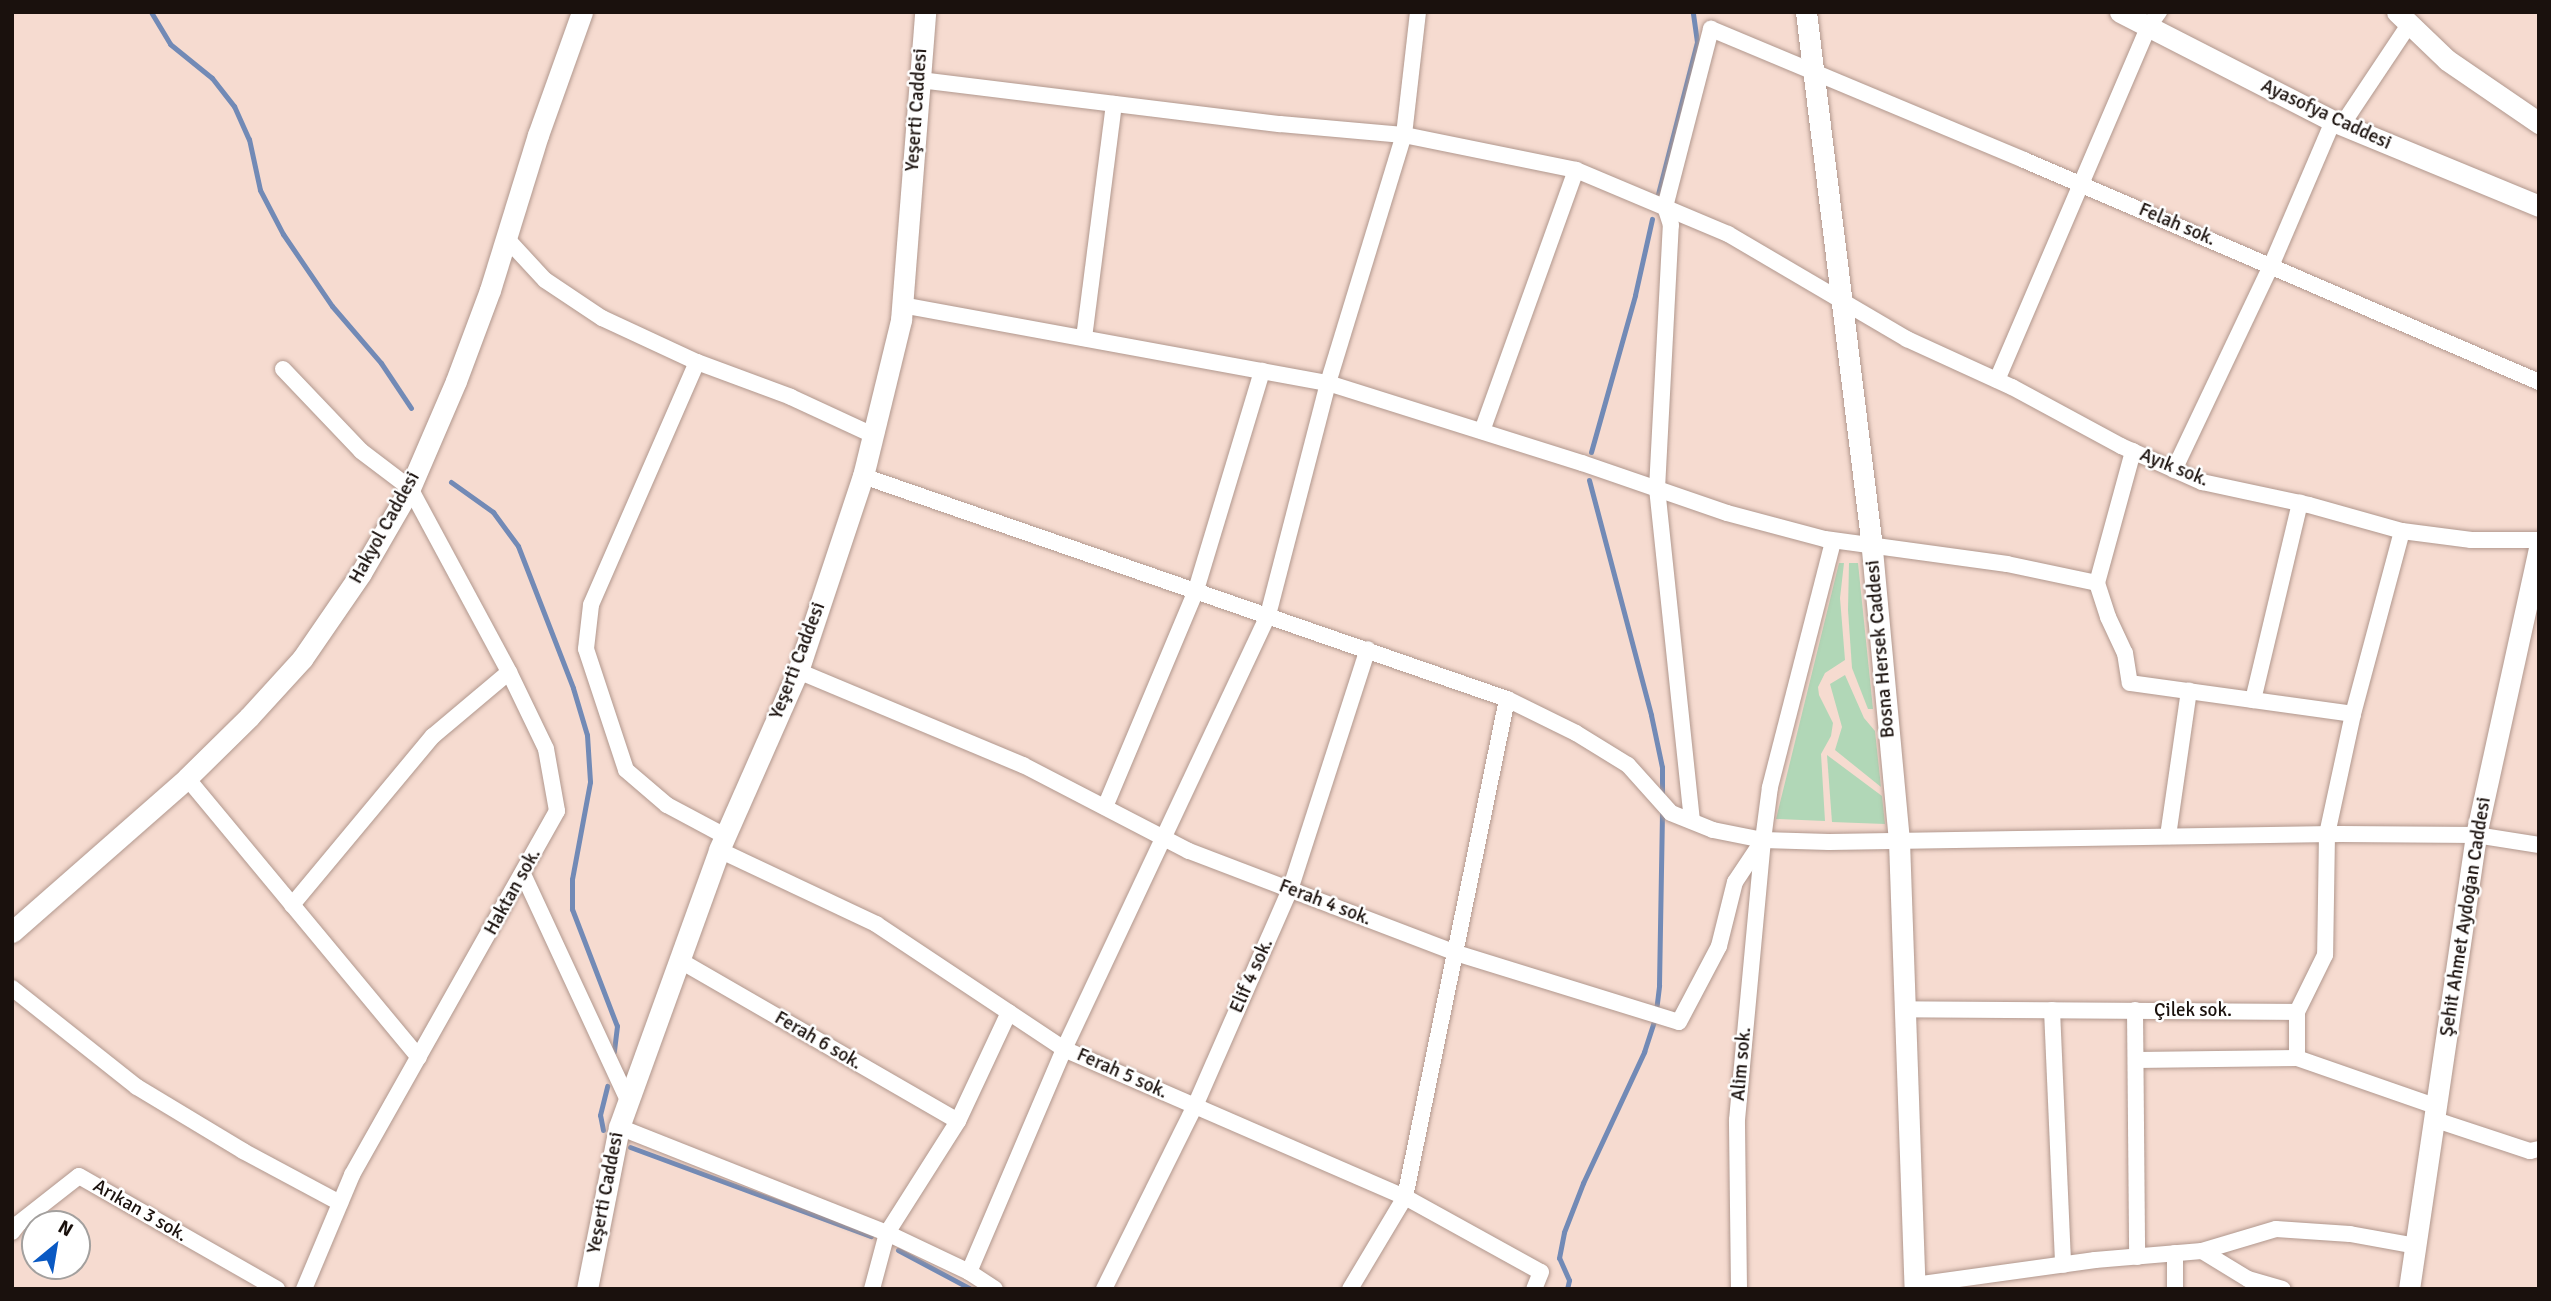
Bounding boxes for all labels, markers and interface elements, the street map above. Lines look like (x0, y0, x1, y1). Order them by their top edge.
street label: Yeşerti Caddesi (901, 48, 933, 172)
street label: Ayasofya Caddesi (2257, 75, 2395, 155)
street label: Felah sok. (2135, 199, 2219, 251)
street label: Ayık sok. (2136, 444, 2212, 492)
street label: Hakyol Caddesi (345, 468, 425, 588)
street label: Bosna Hersek Caddesi (1862, 559, 1900, 739)
street label: Yeşerti Caddesi (765, 599, 831, 723)
street label: Şehit Ahmet Aydoğan Caddesi (2436, 796, 2496, 1038)
street label: Haktan sok. (480, 845, 546, 939)
street label: Ferah 4 sok. (1276, 875, 1374, 931)
street label: Elif 4 sok. (1226, 935, 1278, 1017)
street label: Çilek sok. (2154, 1000, 2232, 1022)
street label: Ferah 6 sok. (770, 1007, 866, 1075)
street label: Alim sok. (1727, 1026, 1757, 1102)
street label: Ferah 5 sok. (1073, 1044, 1171, 1104)
street label: Yeşerti Caddesi (583, 1130, 629, 1256)
street label: Arıkan 3 sok. (89, 1175, 191, 1247)
north arrow (21, 1210, 91, 1280)
text: N (54, 1215, 77, 1242)

